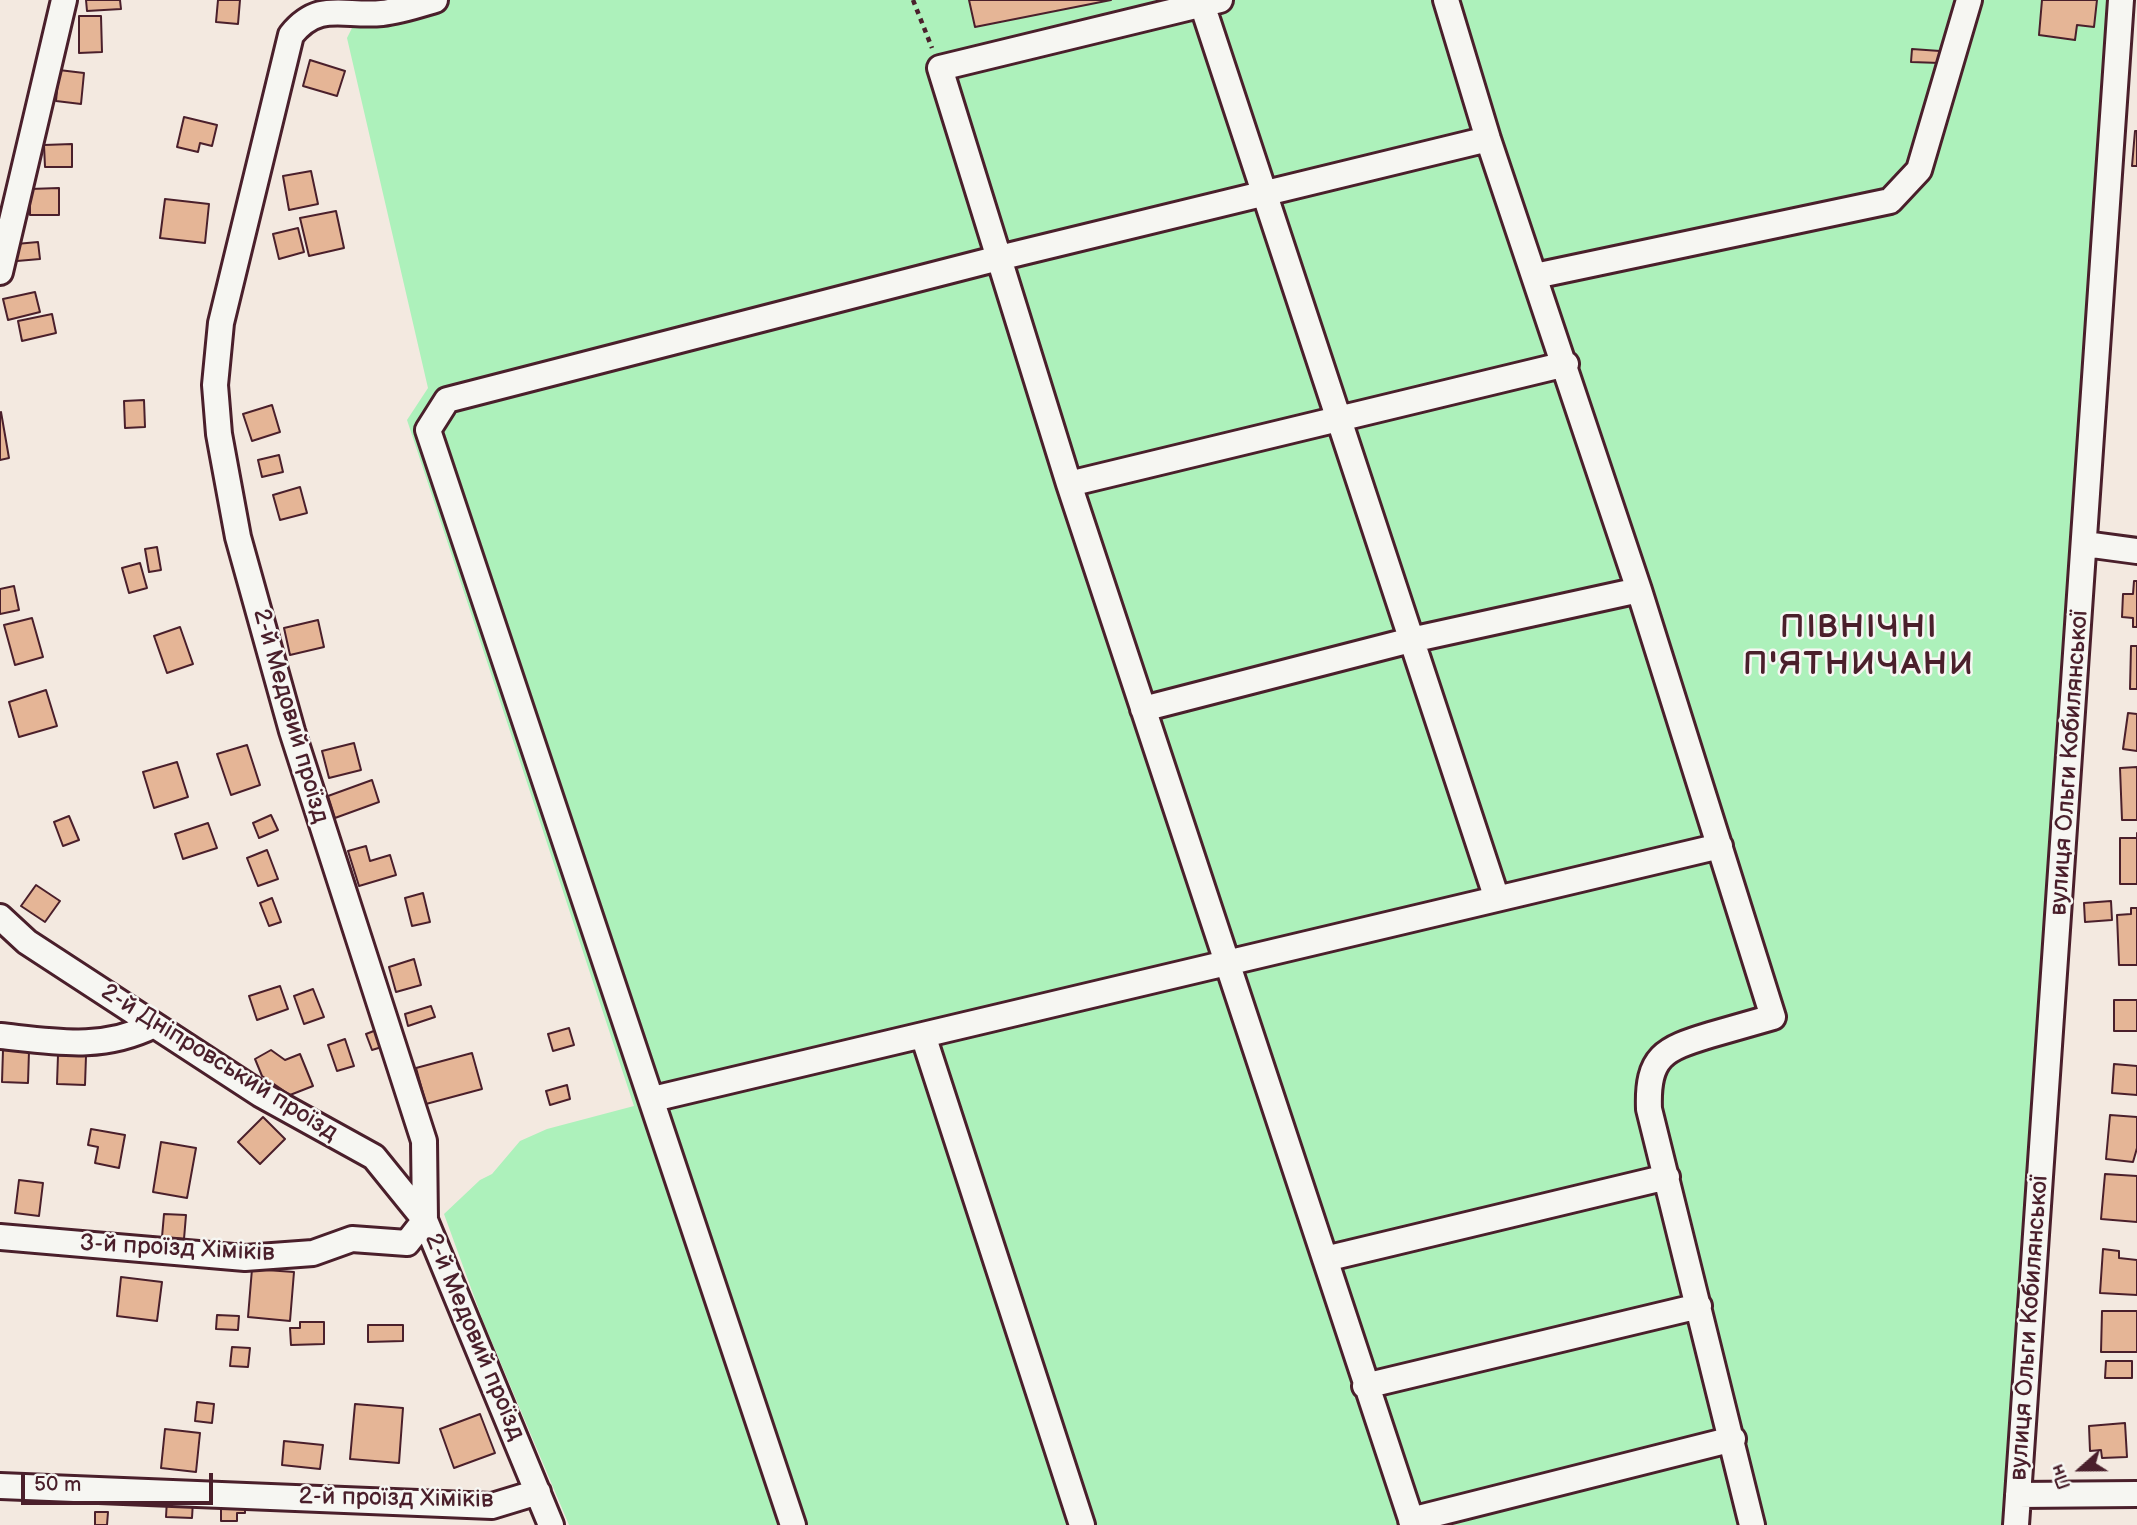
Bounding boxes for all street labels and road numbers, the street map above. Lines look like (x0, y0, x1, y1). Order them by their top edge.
street label: 2-й Медовий проїзд (246, 606, 334, 826)
street label: вулиця Ольги Кобилянської (2045, 609, 2095, 917)
street label: 2-й Дніпровський проїзд (95, 978, 343, 1148)
street label: вулиця Ольги Кобилянської (2005, 1174, 2055, 1482)
street label: 2-й Медовий проїзд (417, 1229, 531, 1445)
street label: 3-й проїзд Хіміків (79, 1230, 275, 1268)
street label: 2-й проїзд Хіміків (298, 1483, 494, 1515)

